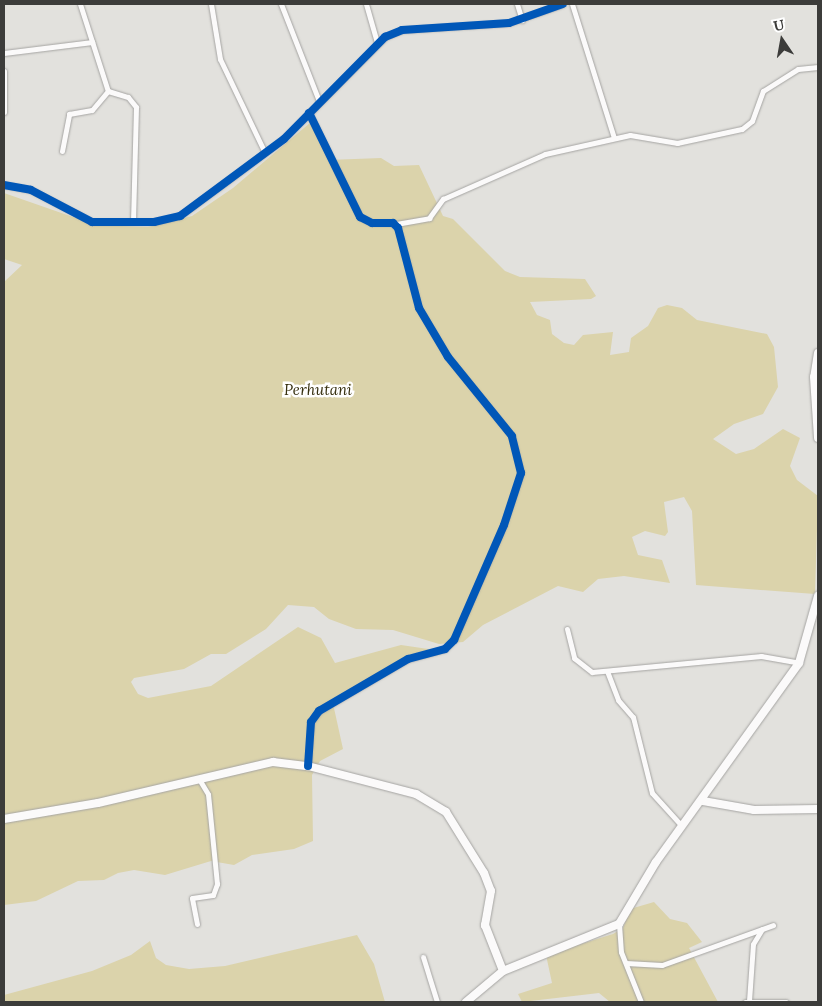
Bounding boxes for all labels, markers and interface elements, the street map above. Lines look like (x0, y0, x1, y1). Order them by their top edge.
north arrow (757, 15, 807, 65)
text: U (772, 15, 786, 35)
park label: Perhutani (284, 381, 352, 399)

